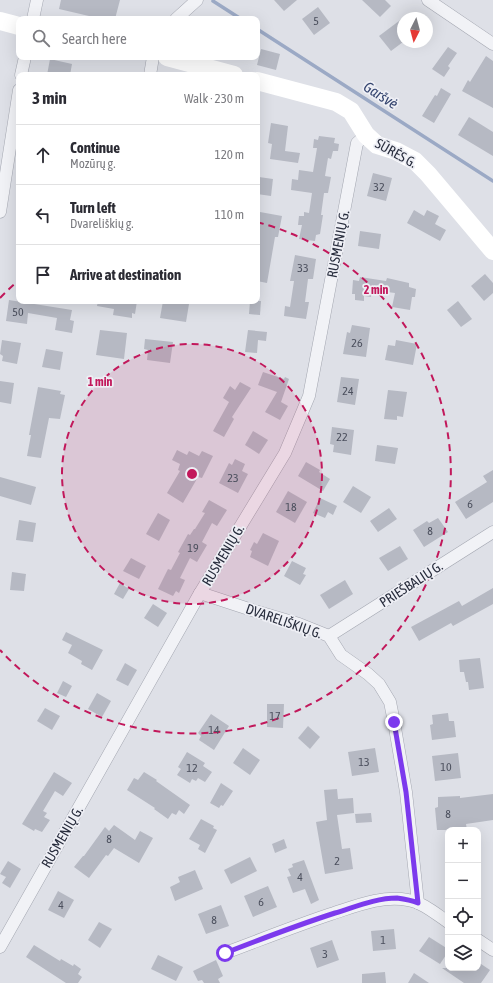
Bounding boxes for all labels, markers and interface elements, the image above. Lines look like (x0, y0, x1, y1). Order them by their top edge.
north arrow (397, 12, 433, 48)
house number: 5 (313, 14, 319, 28)
search box (16, 16, 260, 60)
icon: search (30, 27, 52, 49)
text: Search here (62, 30, 127, 47)
water label: Garšvė (361, 78, 402, 112)
text: 3 min (32, 88, 67, 108)
text: Walk · 230 m (184, 91, 244, 106)
street label: SŪRĖS G. (373, 135, 419, 171)
text: Continue (70, 139, 120, 156)
icon: ahead (32, 144, 54, 166)
text: 120 m (215, 147, 244, 162)
text: Mozūrų g. (70, 156, 115, 171)
house number: 32 (373, 180, 385, 194)
text: Turn left (70, 199, 116, 216)
icon: left (32, 204, 54, 226)
text: 110 m (215, 207, 244, 222)
street label: RUSMENIŲ G. (324, 209, 352, 279)
text: Dvareliškių g. (70, 216, 134, 231)
house number: 33 (297, 261, 309, 275)
icon: arrive (32, 264, 54, 286)
text: Arrive at destination (70, 266, 181, 283)
text: 2 min (364, 283, 388, 297)
house number: 50 (12, 305, 24, 319)
house number: 26 (351, 336, 363, 350)
text: 1 min (88, 375, 112, 389)
house number: 24 (342, 384, 354, 398)
house number: 22 (336, 430, 348, 444)
centre of rings (185, 467, 199, 481)
house number: 23 (227, 471, 239, 485)
house number: 6 (467, 497, 473, 511)
house number: 18 (285, 500, 297, 514)
street label: RUSMENIŲ G. (199, 522, 247, 588)
house number: 8 (427, 524, 433, 538)
house number: 19 (187, 541, 199, 555)
street label: PRIEŠBALIŲ G. (377, 558, 445, 610)
street label: DVARELIŠKIŲ G. (244, 600, 324, 642)
house number: 17 (269, 709, 281, 723)
route end (385, 713, 403, 731)
house number: 14 (208, 723, 220, 737)
house number: 13 (358, 755, 370, 769)
house number: 10 (440, 760, 452, 774)
house number: 12 (186, 761, 198, 775)
street label: RUSMENIŲ G. (38, 803, 86, 871)
house number: 8 (445, 807, 451, 821)
map controls (445, 827, 481, 971)
button: + (445, 827, 481, 863)
house number: 8 (106, 832, 112, 846)
house number: 2 (334, 854, 340, 868)
button: − (445, 863, 481, 899)
house number: 4 (297, 870, 303, 884)
house number: 6 (258, 895, 264, 909)
house number: 4 (58, 898, 64, 912)
button: locate (445, 899, 481, 935)
house number: 8 (211, 913, 217, 927)
house number: 1 (380, 933, 386, 947)
button: layers (445, 935, 481, 971)
route start (216, 944, 234, 962)
house number: 3 (322, 947, 328, 961)

